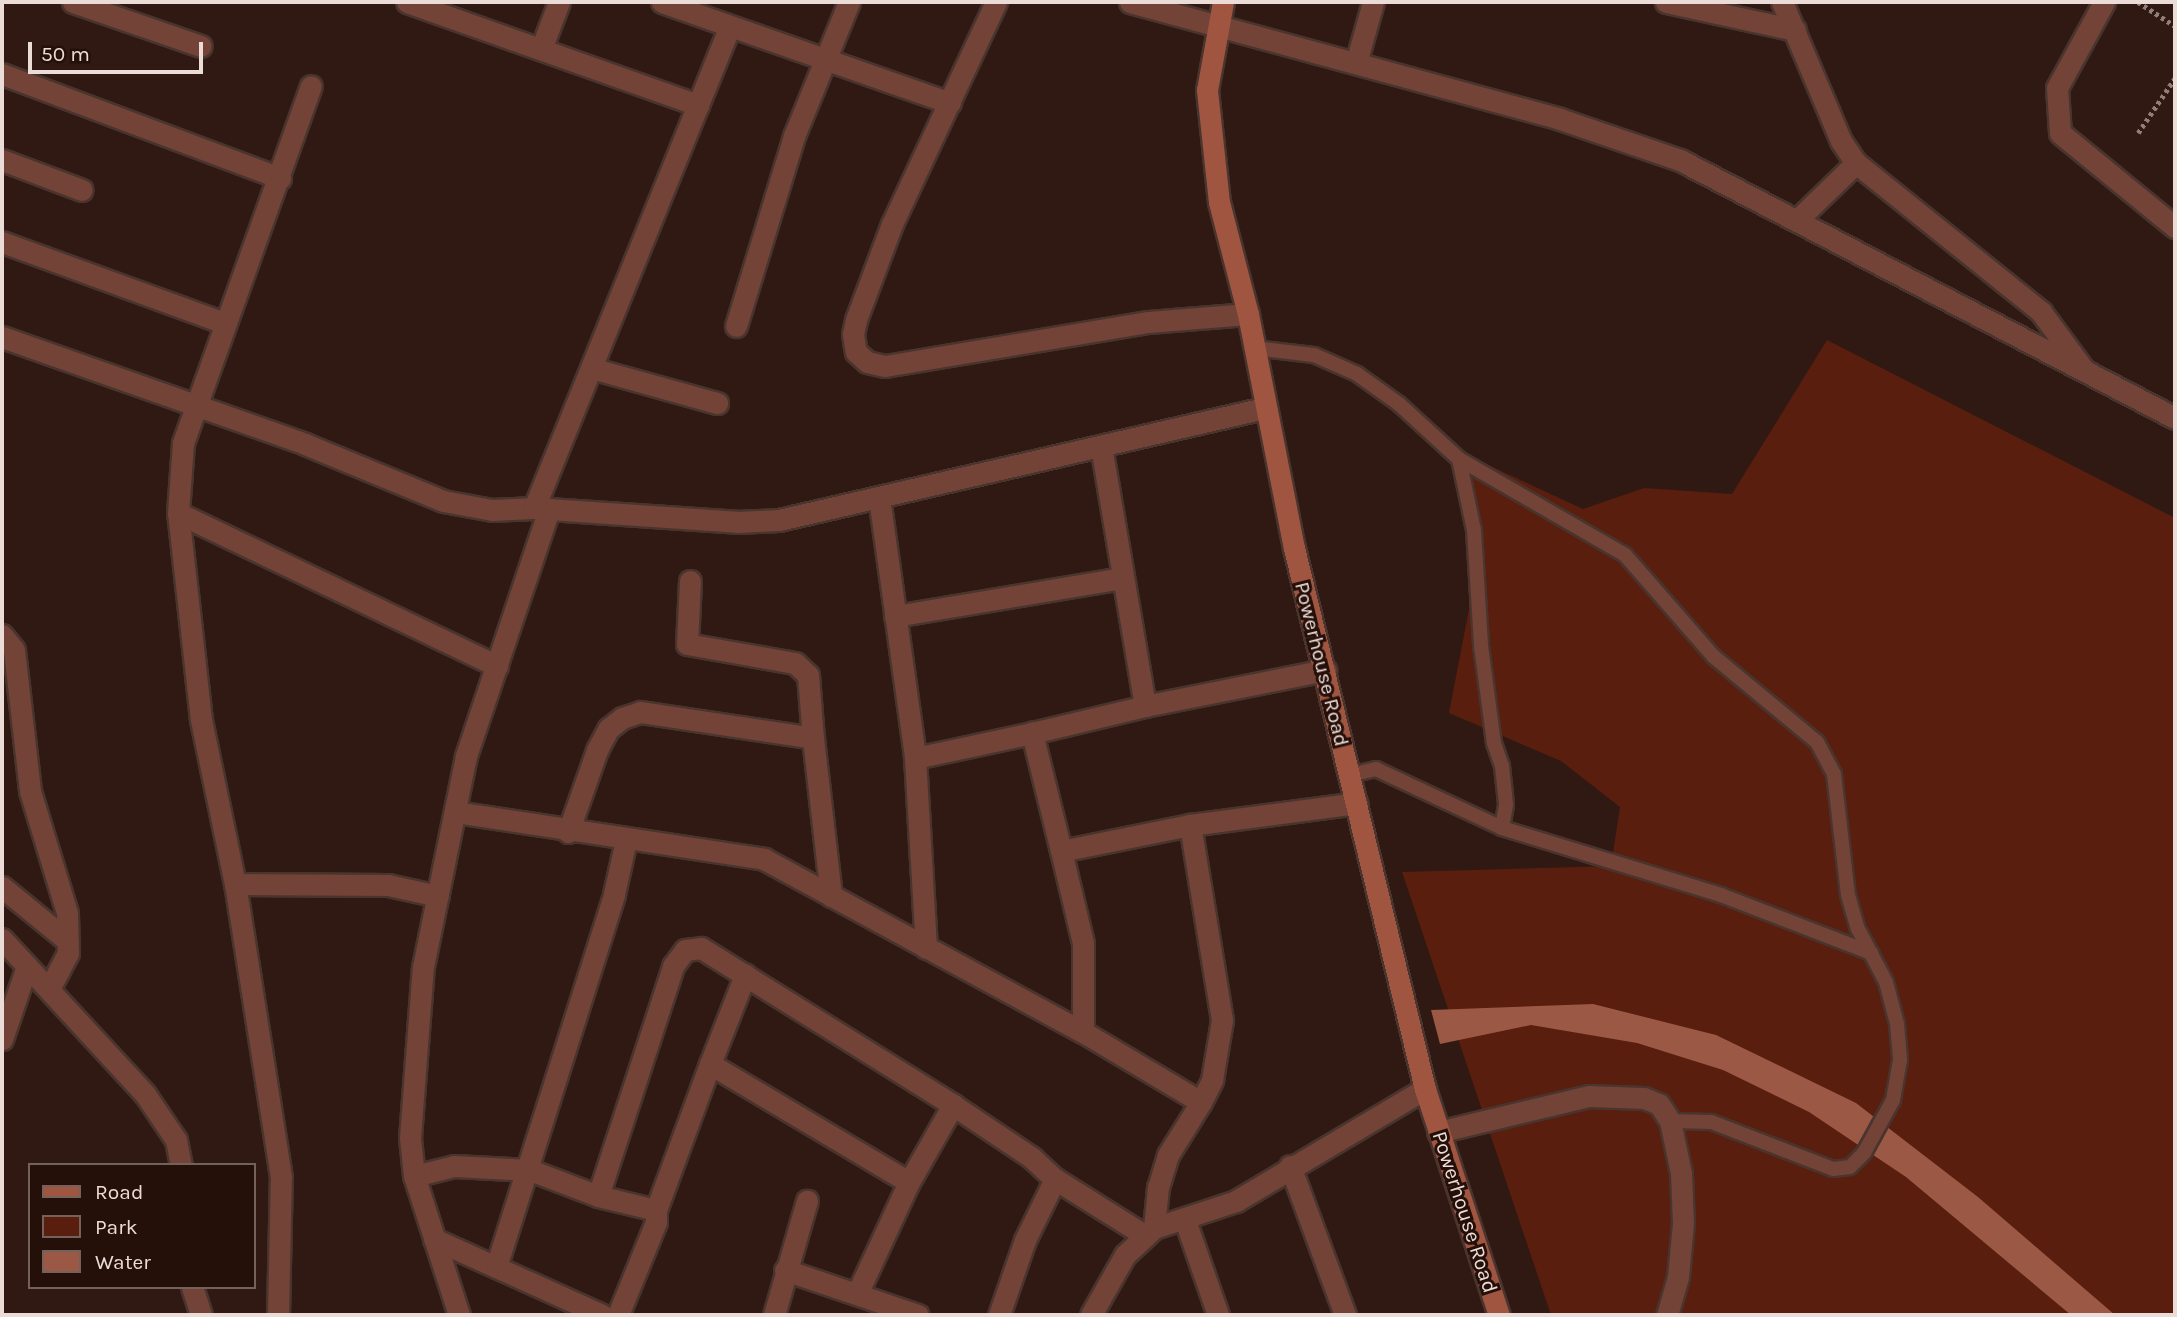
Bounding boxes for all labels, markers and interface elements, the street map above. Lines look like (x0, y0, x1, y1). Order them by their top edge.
scale bar (32, 28, 206, 72)
text: 50 m (41, 42, 90, 66)
street label: Powerhouse Road (1289, 579, 1355, 749)
street label: Powerhouse Road (1427, 1128, 1503, 1296)
legend (28, 1163, 256, 1289)
text: Road (95, 1180, 143, 1204)
text: Park (95, 1215, 138, 1239)
text: Water (95, 1250, 151, 1274)

